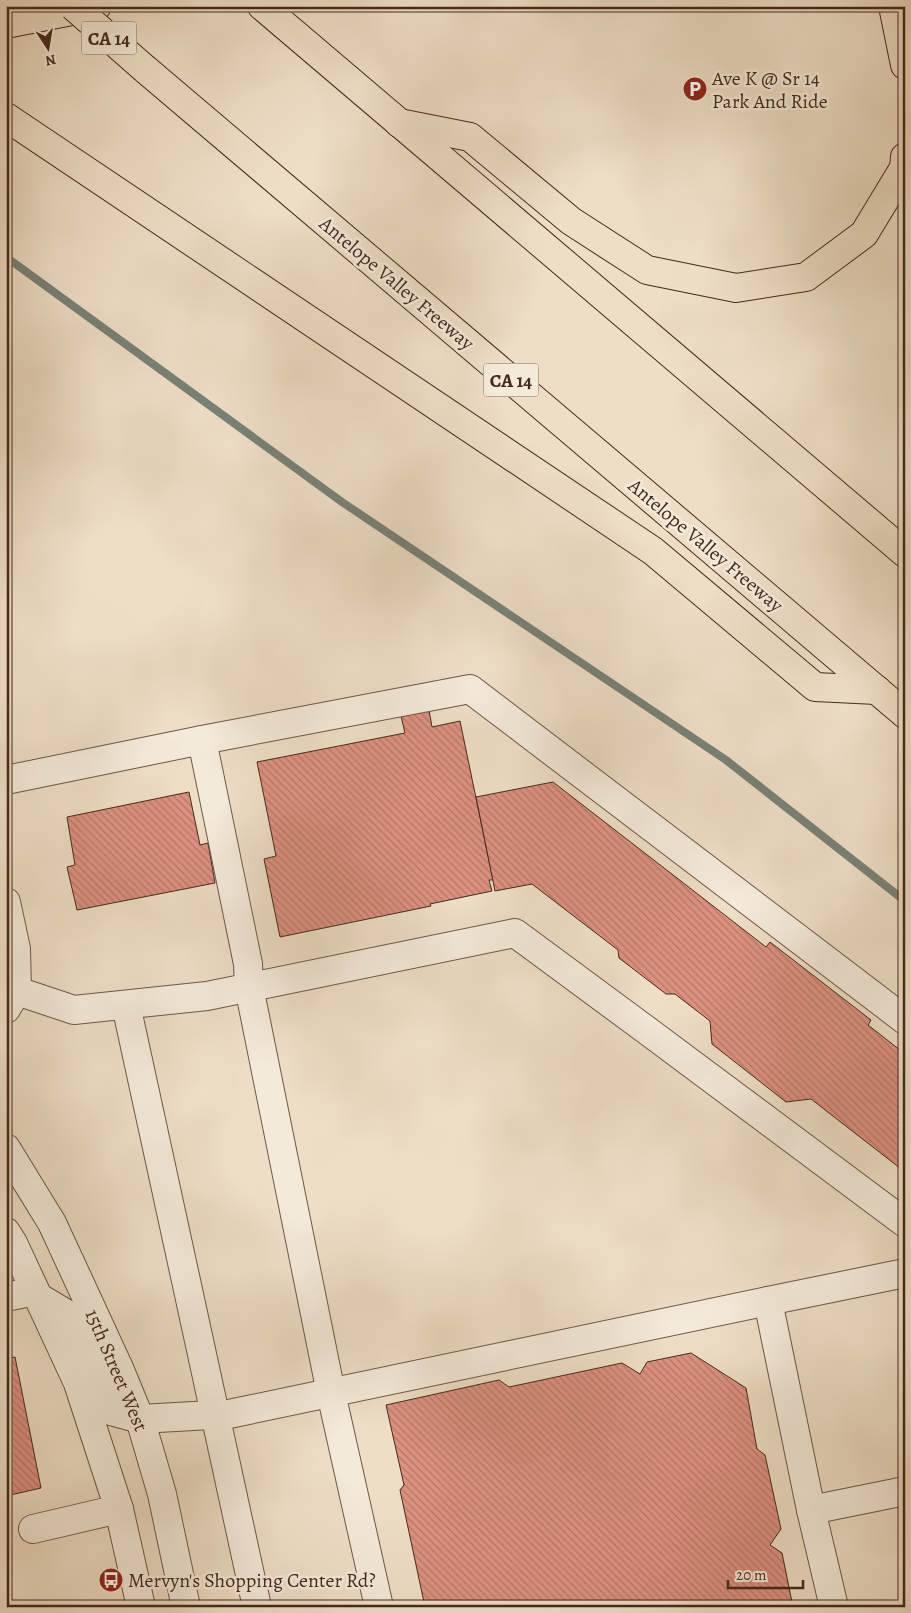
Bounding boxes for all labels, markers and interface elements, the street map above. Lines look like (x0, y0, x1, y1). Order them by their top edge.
north arrow (22, 22, 72, 72)
road number: CA 14 (82, 22, 136, 54)
text: N (44, 50, 58, 71)
place label: Ave K @ Sr 14 Park And Ride (711, 65, 828, 115)
parking icon: Ave K @ Sr 14 Park And Ride (682, 76, 708, 102)
street label: Antelope Valley Freeway (313, 210, 481, 357)
road number: CA 14 (484, 364, 538, 396)
street label: Antelope Valley Freeway (622, 472, 790, 619)
street label: 15th Street West (79, 1305, 155, 1436)
scale bar (728, 1558, 804, 1590)
text: 20 m (736, 1565, 767, 1585)
bus stop icon: Mervyn's Shopping Center Rd? (98, 1567, 124, 1593)
place label: Mervyn's Shopping Center Rd? (128, 1567, 376, 1594)

